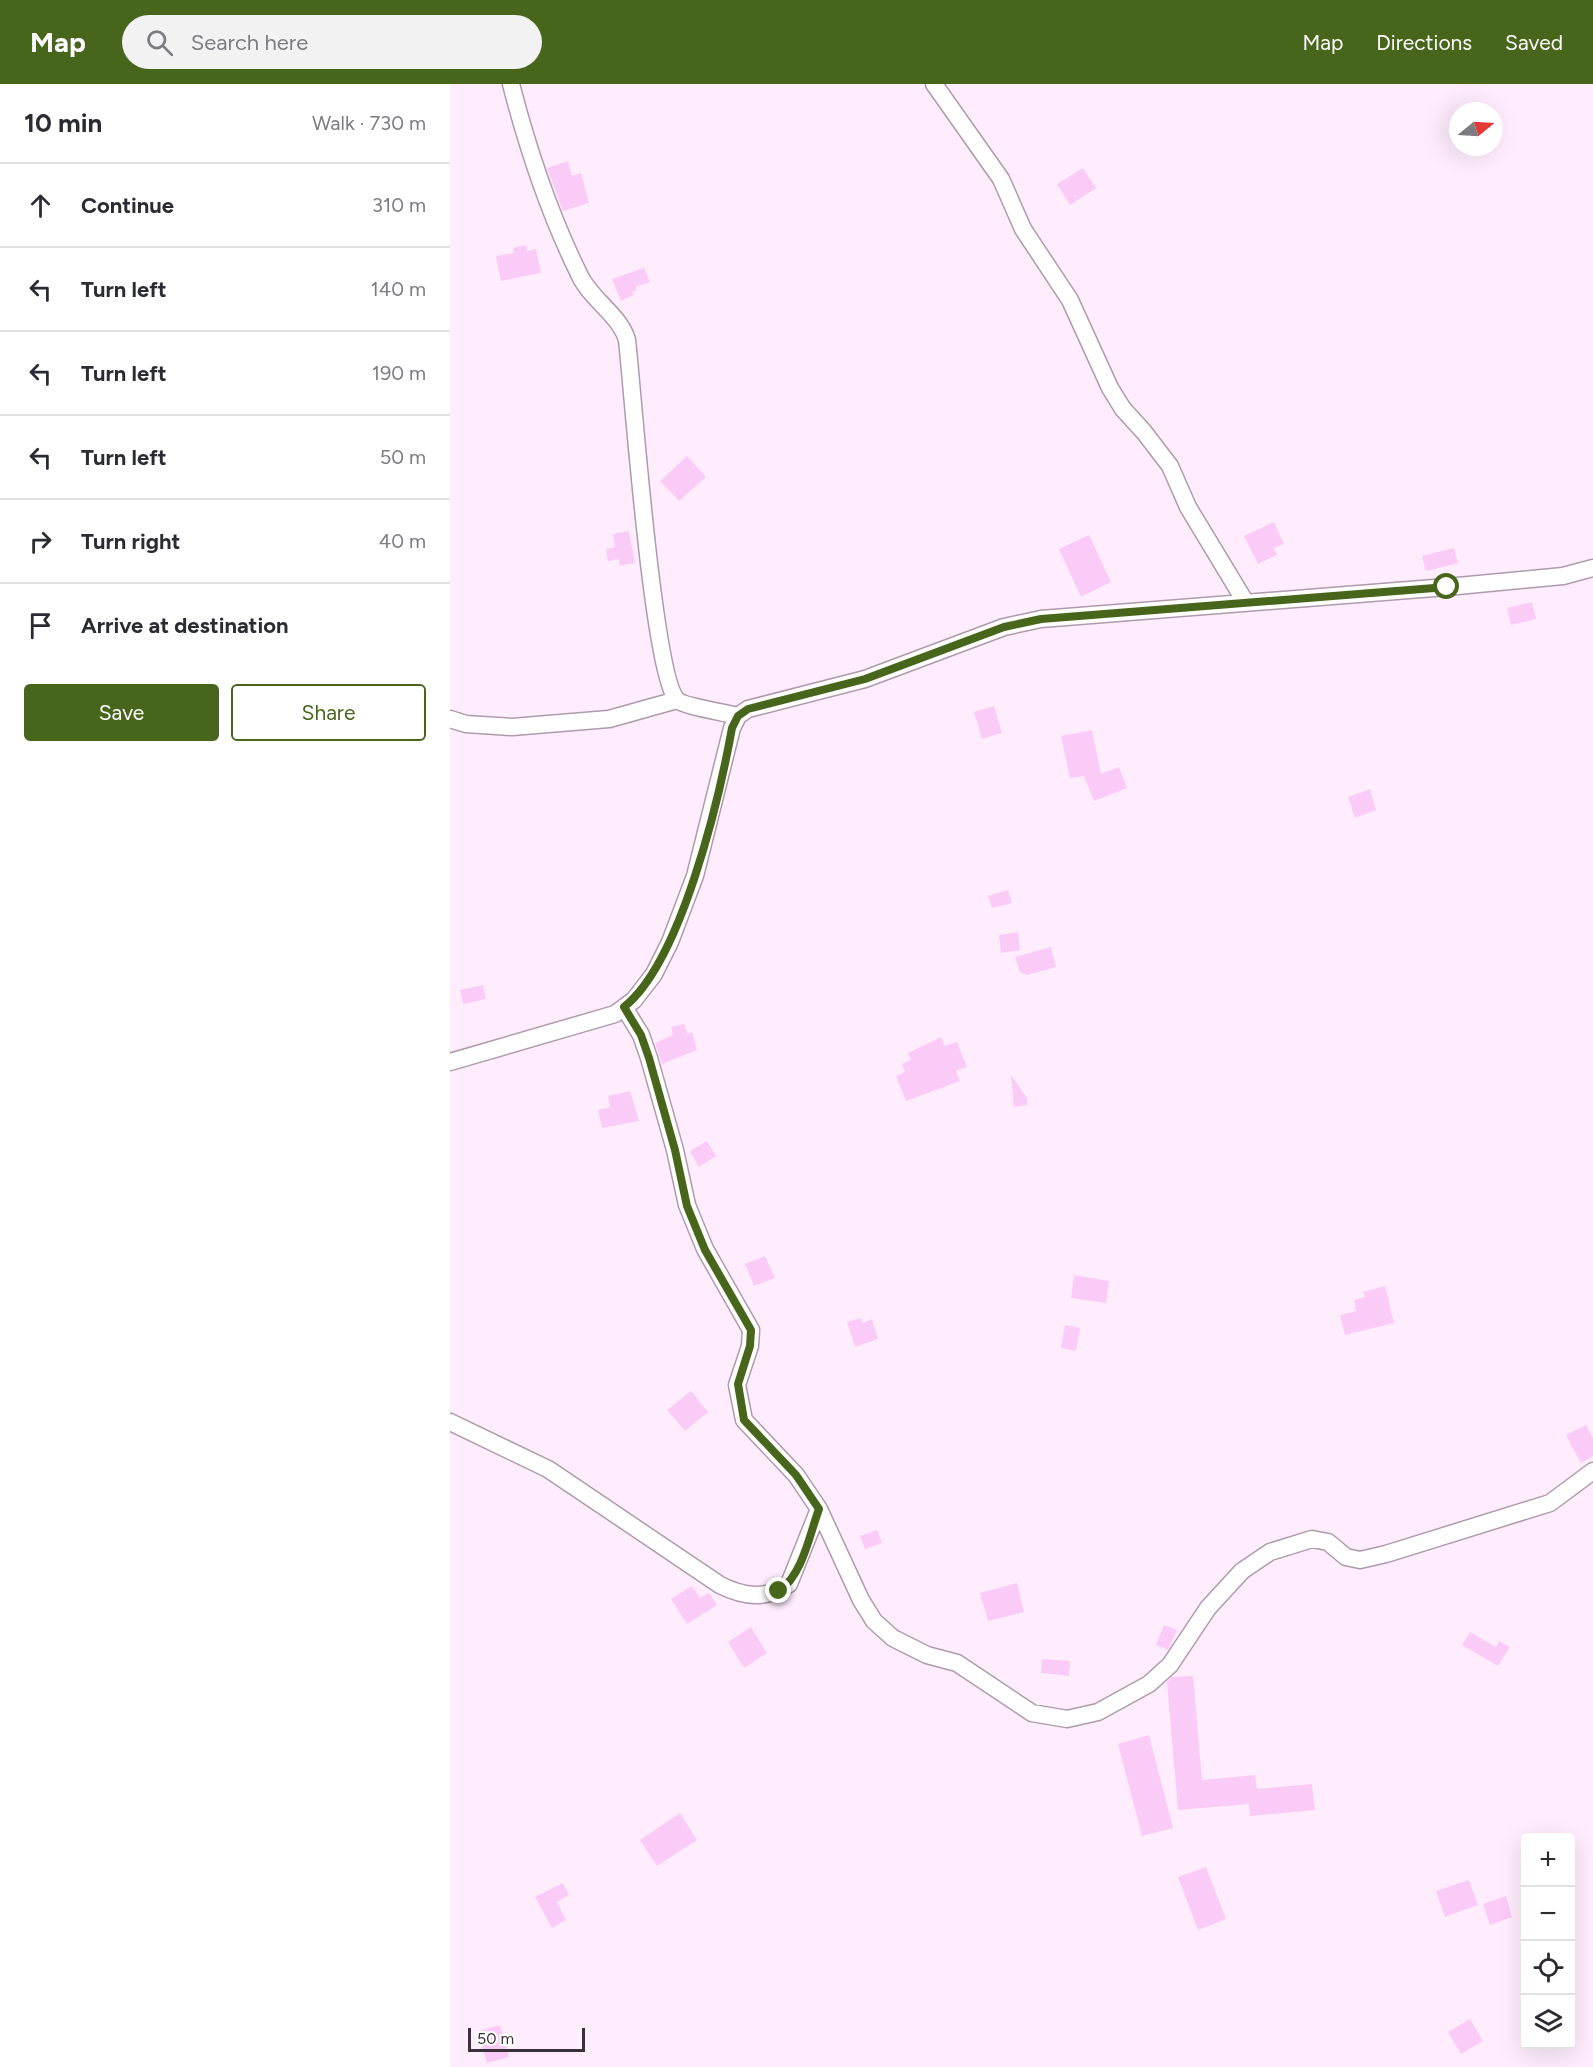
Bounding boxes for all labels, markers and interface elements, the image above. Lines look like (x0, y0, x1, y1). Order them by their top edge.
search box (122, 15, 542, 69)
text: Map (30, 25, 86, 59)
icon: search (143, 26, 176, 59)
text: Search here (191, 29, 308, 56)
text: Map (1302, 30, 1343, 55)
text: Directions (1376, 30, 1472, 55)
text: Saved (1505, 30, 1563, 55)
north arrow (1449, 102, 1503, 156)
text: 10 min (24, 107, 102, 139)
text: Walk · 730 m (312, 111, 426, 135)
icon: ahead (24, 189, 57, 222)
text: Continue (81, 192, 174, 219)
text: 310 m (372, 193, 426, 217)
icon: left (24, 273, 57, 306)
text: Turn left (81, 276, 167, 303)
text: 140 m (371, 277, 426, 301)
icon: left (24, 357, 57, 390)
text: Turn left (81, 360, 167, 387)
text: 190 m (372, 361, 426, 385)
icon: left (24, 441, 57, 474)
text: Turn left (81, 444, 167, 471)
text: 50 m (380, 445, 426, 469)
icon: right (24, 525, 57, 558)
text: Turn right (81, 528, 180, 555)
text: 40 m (379, 529, 426, 553)
route start (1433, 573, 1459, 599)
icon: arrive (24, 609, 57, 642)
text: Arrive at destination (81, 612, 289, 639)
button: Save (24, 684, 219, 741)
button: Share (231, 684, 426, 741)
route end (765, 1577, 791, 1603)
map controls (1521, 1833, 1575, 2049)
button: + (1521, 1833, 1575, 1887)
button: − (1521, 1887, 1575, 1941)
button: locate (1521, 1941, 1575, 1995)
button: layers (1521, 1995, 1575, 2049)
scale bar (468, 2025, 585, 2052)
text: 50 m (477, 2029, 514, 2048)

